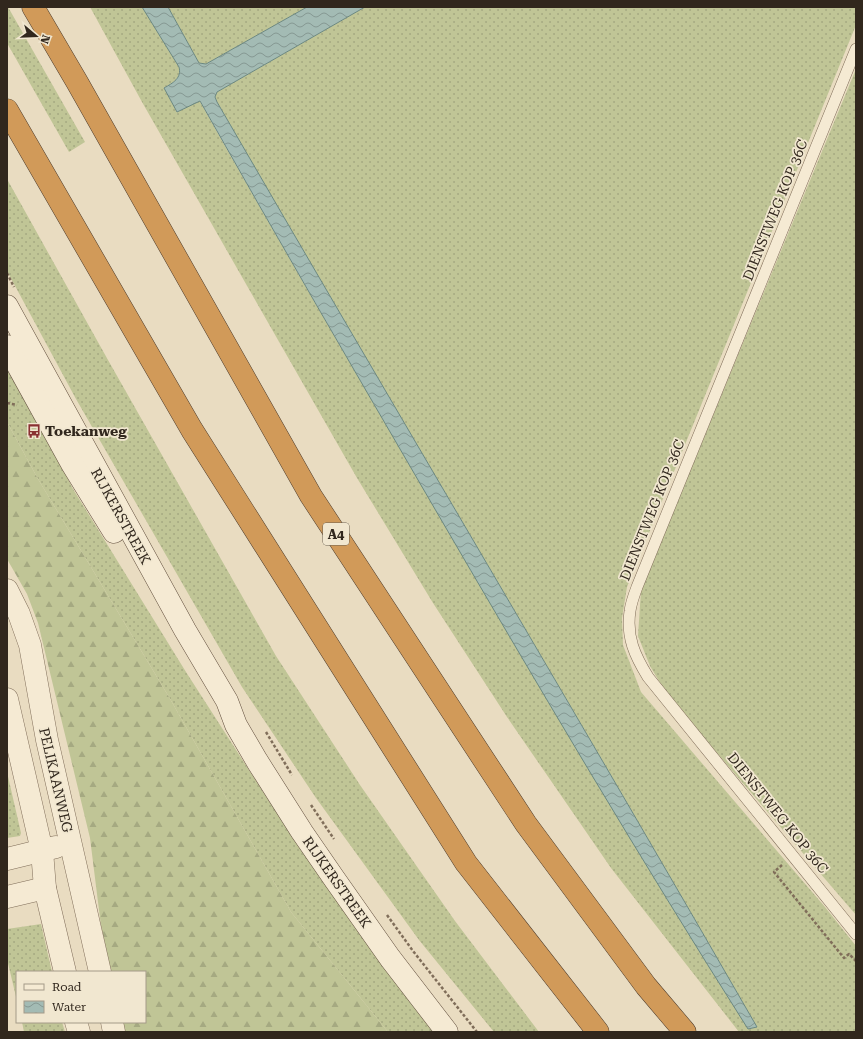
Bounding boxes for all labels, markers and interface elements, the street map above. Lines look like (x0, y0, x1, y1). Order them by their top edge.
north arrow (16, 16, 56, 56)
text: N (37, 33, 53, 46)
street label: DIENSTWEG KOP 36C (739, 137, 811, 283)
bus stop icon: Toekanweg (26, 423, 42, 439)
place label: Toekanweg (45, 423, 127, 439)
street label: DIENSTWEG KOP 36C (616, 437, 688, 583)
street label: RIJKERSTREEK (88, 465, 154, 567)
road number: A4 (323, 523, 349, 545)
street label: PELIKAANWEG (36, 726, 76, 834)
street label: DIENSTWEG KOP 36C (724, 749, 832, 877)
street label: RIJKERSTREEK (300, 833, 374, 931)
legend (16, 971, 146, 1023)
text: Road (52, 980, 82, 994)
text: Water (52, 1000, 86, 1014)

